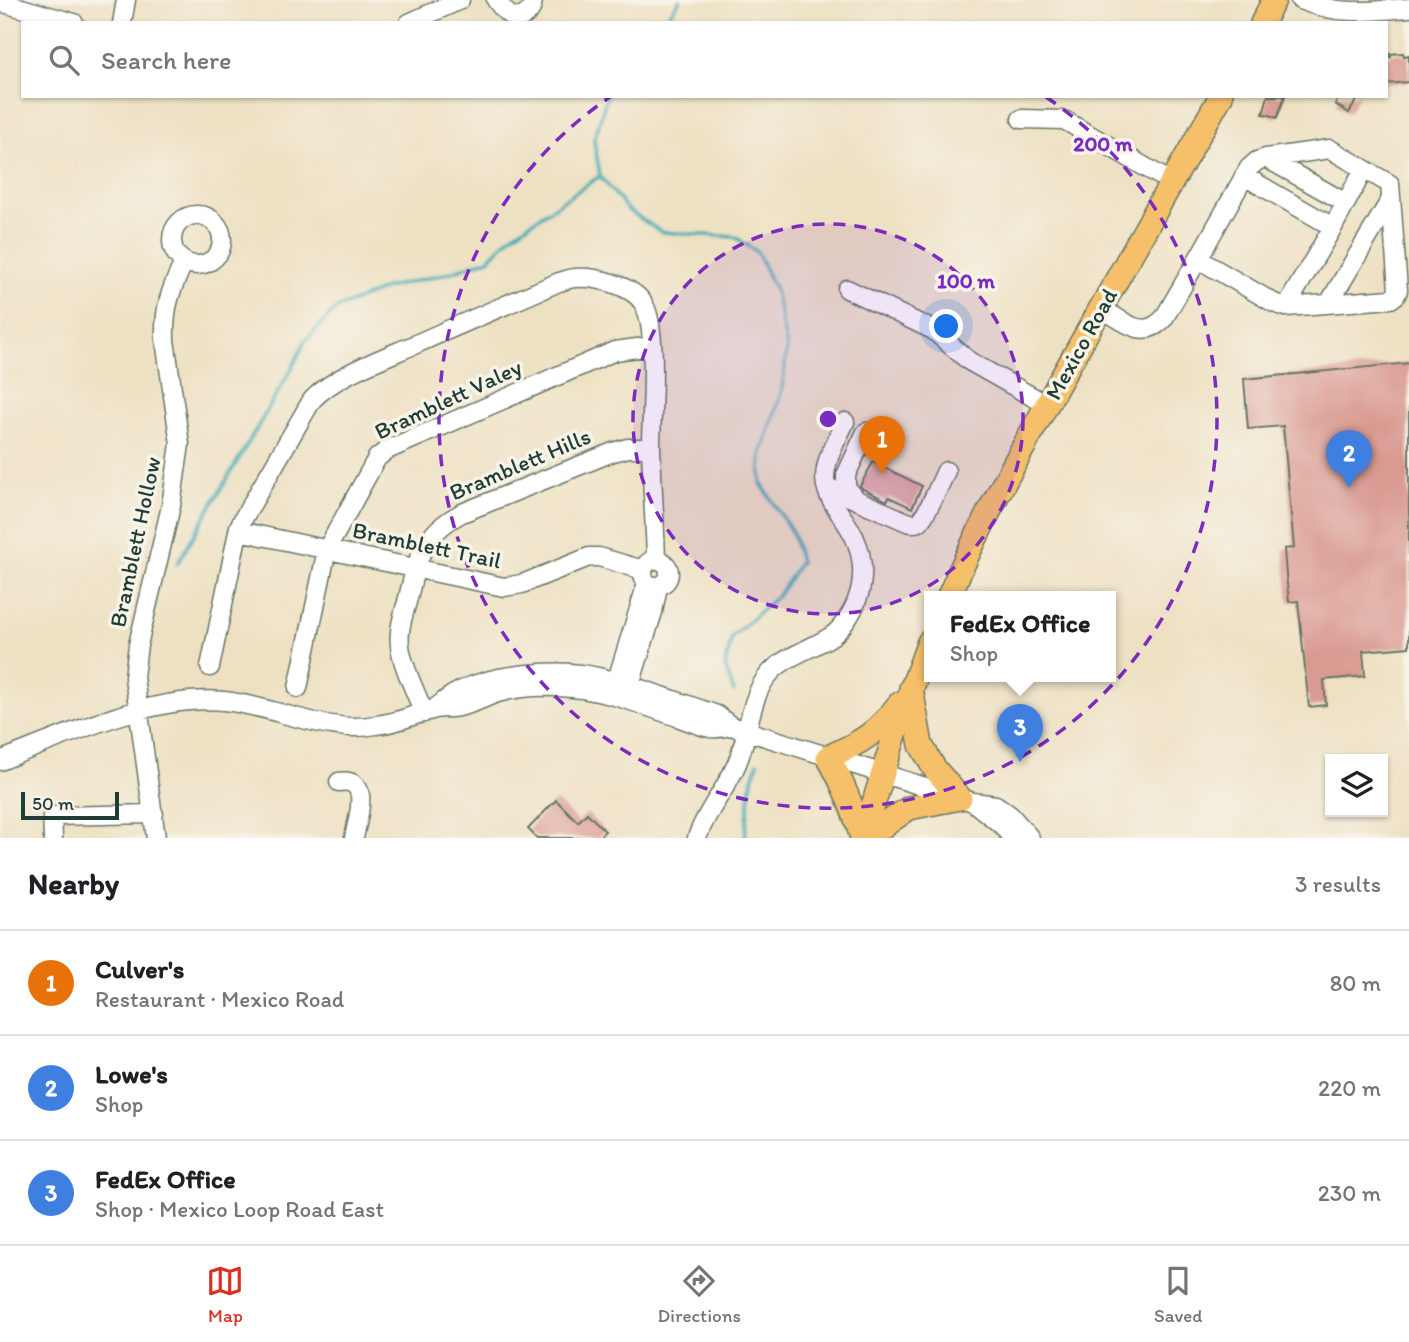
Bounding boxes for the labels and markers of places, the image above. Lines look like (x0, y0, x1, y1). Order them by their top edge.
centre of rings (816, 407, 840, 431)
pin: 1 (859, 416, 905, 474)
pin: 2 (1326, 430, 1372, 488)
pin: 3 (997, 704, 1043, 762)

